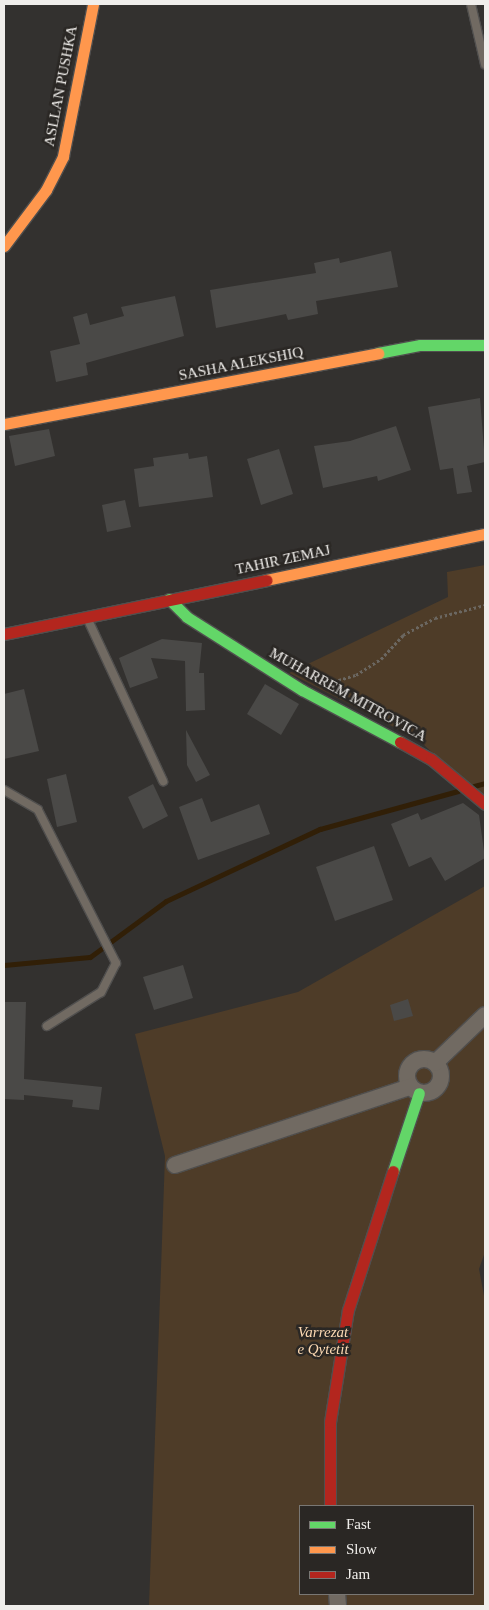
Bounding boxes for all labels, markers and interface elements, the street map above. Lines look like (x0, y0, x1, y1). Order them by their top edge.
street label: ASLLAN PUSHKA (40, 24, 82, 148)
street label: SASHA ALEKSHIQ (176, 343, 306, 385)
street label: TAHIR ZEMAJ (234, 541, 332, 579)
street label: MUHARREM MITROVICA (266, 644, 430, 746)
park label: Varrezat e Qytetit (297, 1323, 349, 1358)
legend (299, 1505, 474, 1595)
text: Fast (346, 1516, 371, 1532)
text: Slow (346, 1541, 377, 1557)
text: Jam (346, 1566, 370, 1582)

